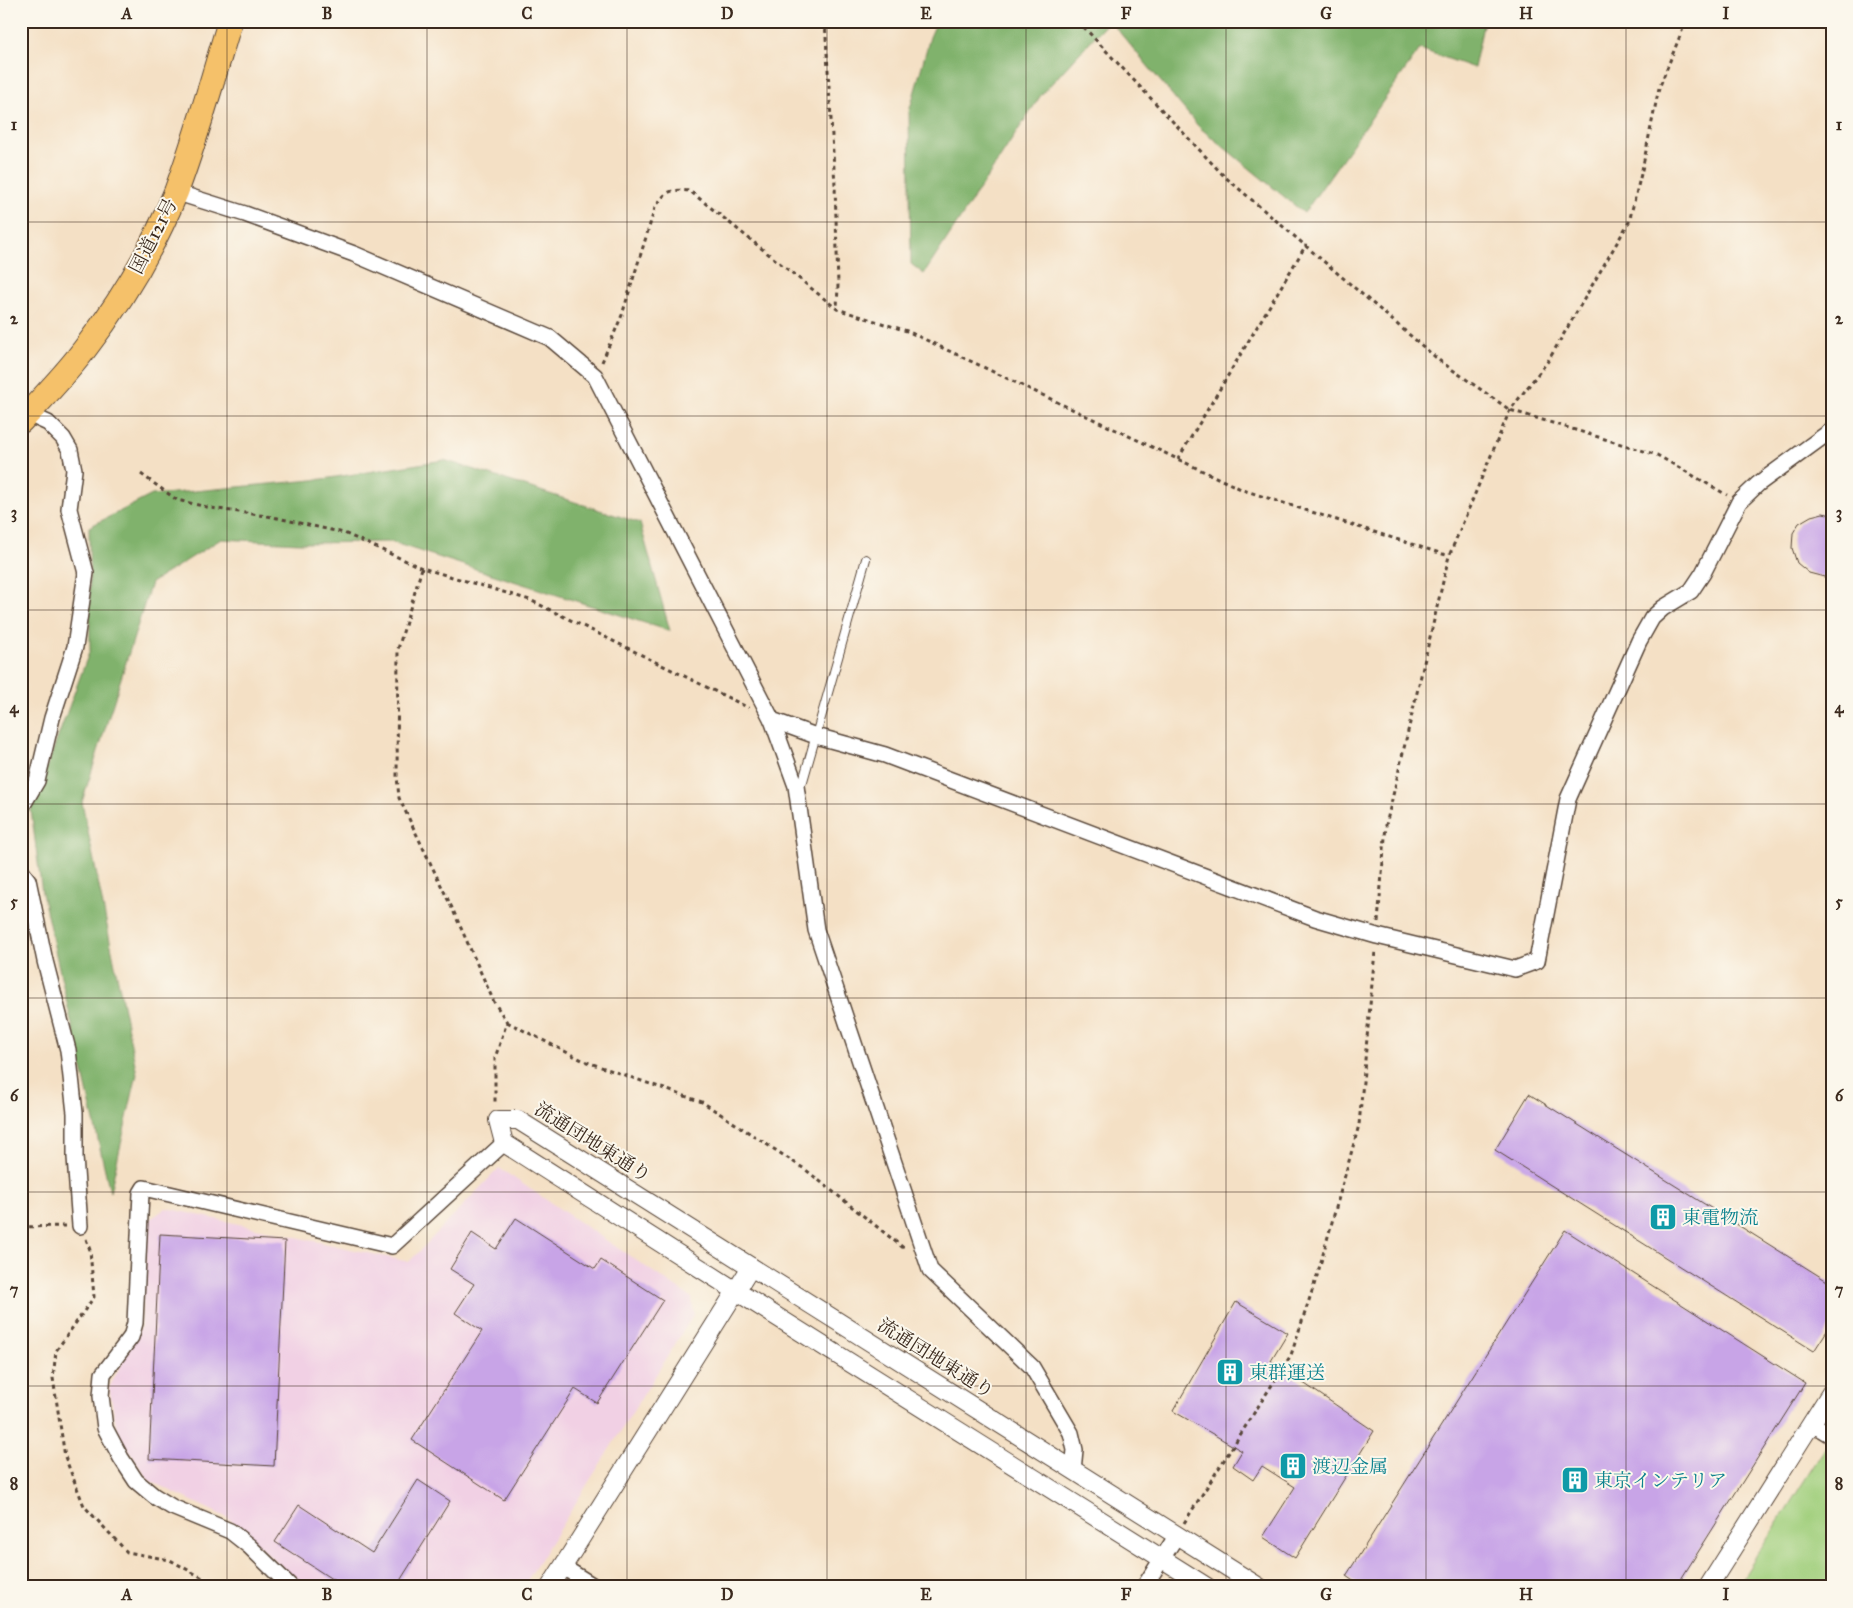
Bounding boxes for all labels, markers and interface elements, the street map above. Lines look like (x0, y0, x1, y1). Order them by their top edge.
text: A (121, 4, 133, 23)
text: B (322, 4, 332, 23)
text: C (522, 4, 533, 23)
text: D (721, 4, 734, 23)
text: E (920, 4, 932, 23)
text: F (1121, 4, 1132, 23)
text: G (1320, 4, 1332, 23)
text: H (1519, 4, 1533, 23)
text: I (1723, 4, 1730, 23)
text: 1 (11, 115, 18, 134)
text: 1 (1836, 115, 1843, 134)
street label: 国道121号 (124, 195, 182, 277)
text: 2 (10, 309, 19, 328)
text: 2 (1835, 309, 1844, 328)
text: 3 (11, 503, 17, 523)
text: 3 (1836, 503, 1842, 523)
text: 4 (10, 698, 20, 718)
text: 4 (1835, 698, 1845, 718)
text: 5 (10, 892, 18, 911)
text: 5 (1835, 892, 1843, 911)
text: 6 (10, 1086, 19, 1105)
text: 6 (1835, 1086, 1844, 1105)
street label: 流通団地東通り (531, 1097, 655, 1187)
building icon: 東電物流 (1648, 1202, 1678, 1232)
place label: 東電物流 (1682, 1206, 1758, 1229)
text: 7 (10, 1280, 19, 1299)
text: 7 (1835, 1280, 1844, 1299)
street label: 流通団地東通り (874, 1313, 998, 1403)
building icon: 東群運送 (1215, 1357, 1245, 1387)
place label: 東群運送 (1249, 1361, 1325, 1384)
building icon: 渡辺金属 (1278, 1451, 1308, 1481)
place label: 渡辺金属 (1312, 1455, 1388, 1478)
building icon: 東京インテリア (1560, 1465, 1590, 1495)
place label: 東京インテリア (1594, 1469, 1727, 1492)
text: 8 (10, 1474, 18, 1493)
text: 8 (1835, 1474, 1843, 1493)
text: A (121, 1585, 133, 1604)
text: B (322, 1585, 332, 1604)
text: C (522, 1585, 533, 1604)
text: D (721, 1585, 734, 1604)
text: E (920, 1585, 932, 1604)
text: F (1121, 1585, 1132, 1604)
text: G (1320, 1585, 1332, 1604)
text: H (1519, 1585, 1533, 1604)
text: I (1723, 1585, 1730, 1604)

